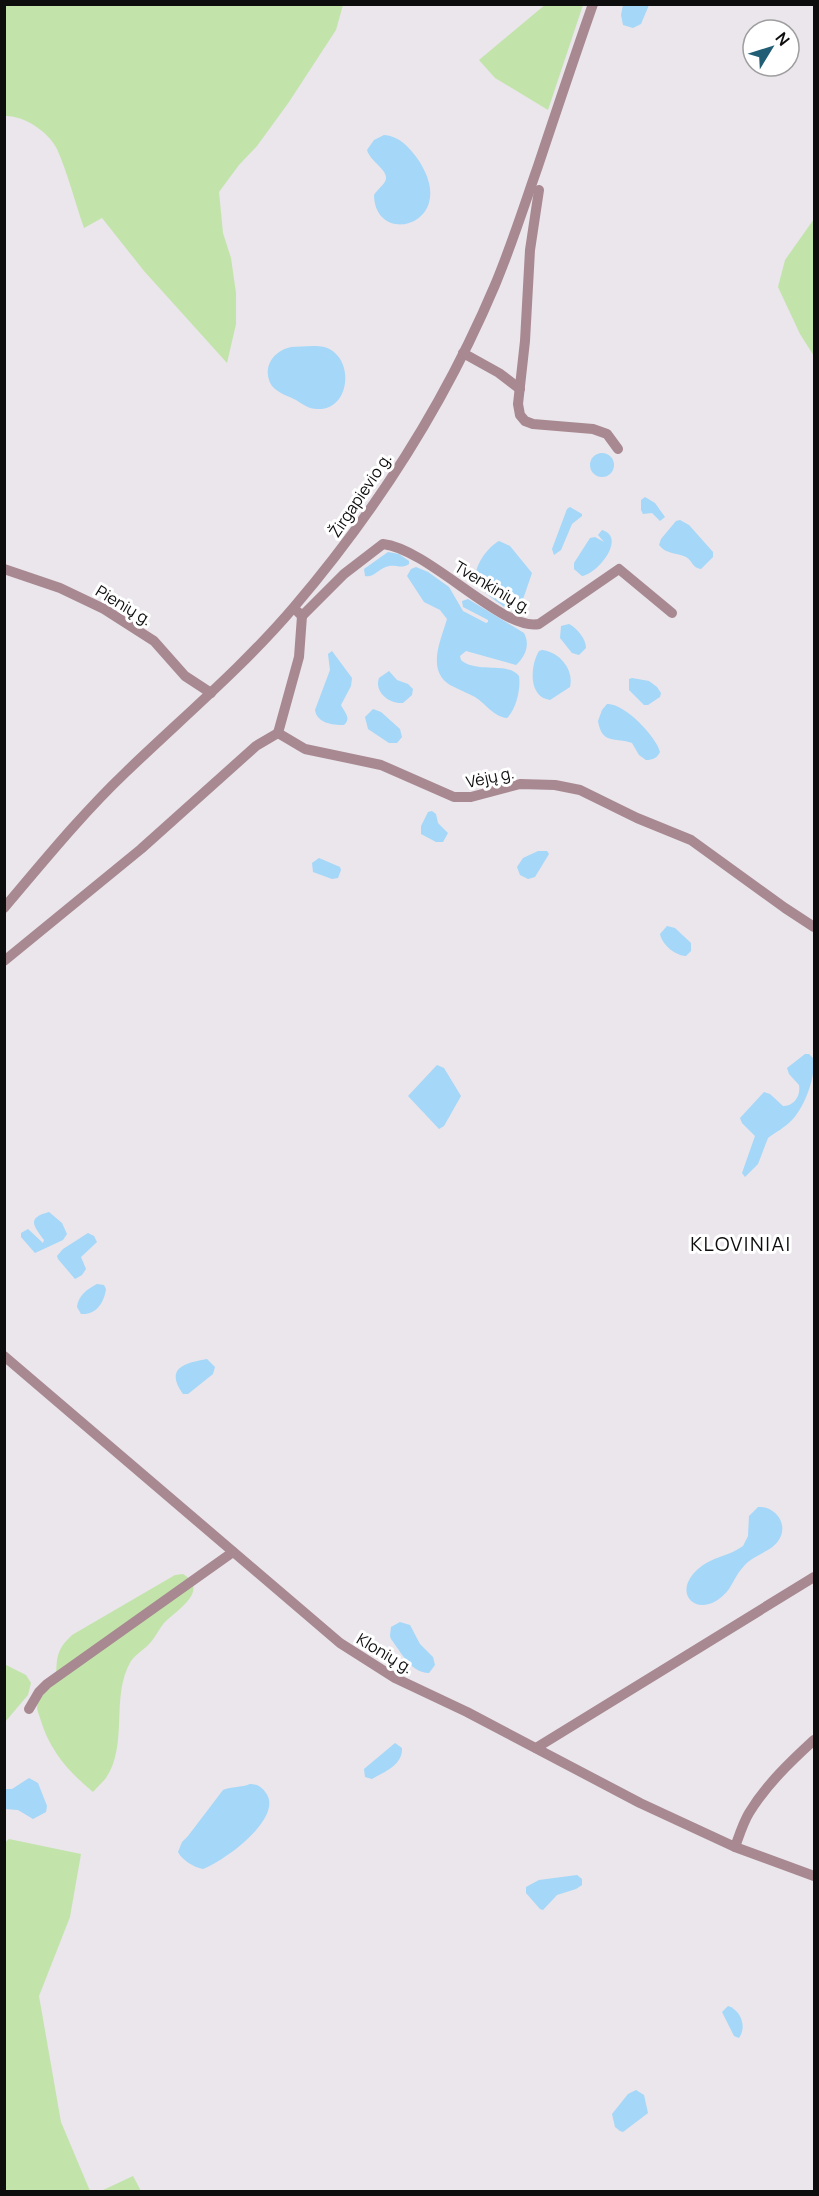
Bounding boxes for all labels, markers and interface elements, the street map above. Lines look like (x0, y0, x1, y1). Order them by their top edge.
north arrow (741, 18, 801, 78)
text: N (771, 27, 795, 50)
street label: Žirgapievio g. (324, 448, 396, 542)
street label: Tvenkinių g. (450, 555, 536, 619)
street label: Pienių g. (92, 580, 156, 630)
street label: Vėjų g. (464, 761, 516, 793)
district label: KLOVINIAI (690, 1230, 792, 1257)
street label: Klonių g. (353, 1628, 417, 1678)

